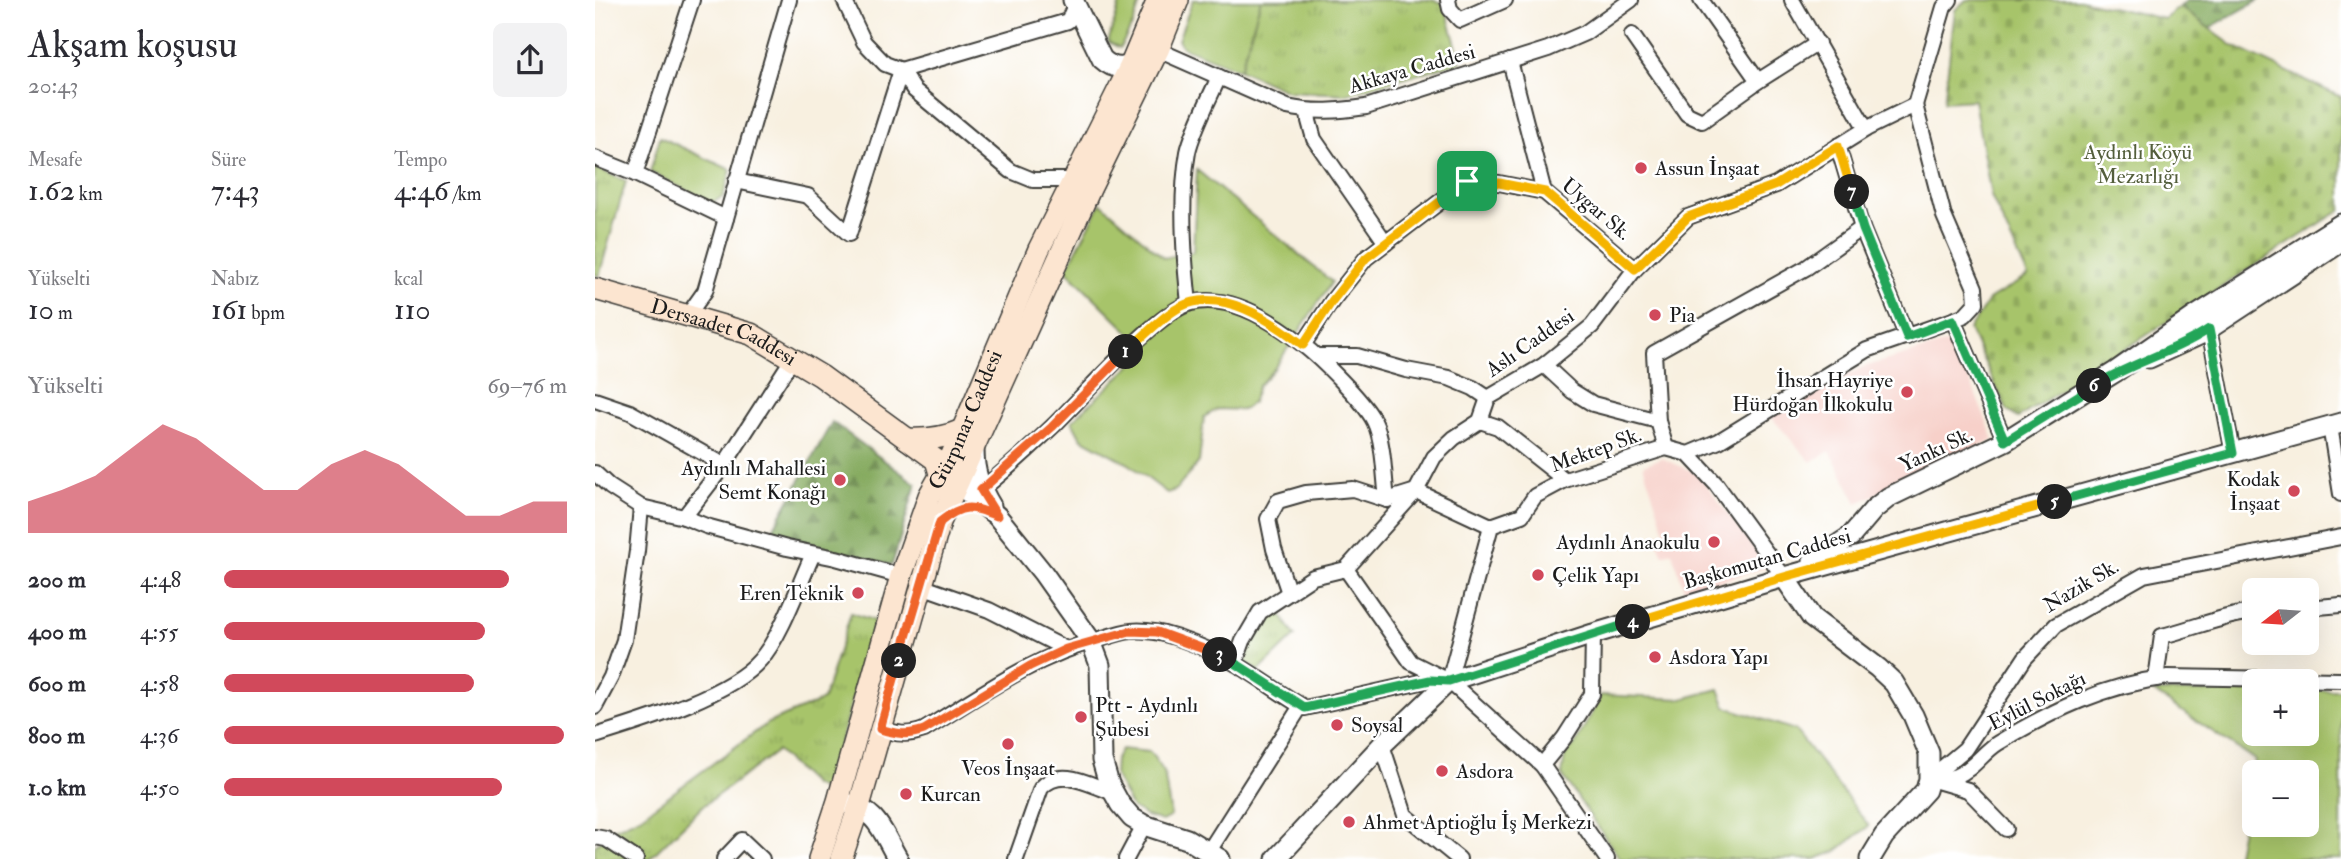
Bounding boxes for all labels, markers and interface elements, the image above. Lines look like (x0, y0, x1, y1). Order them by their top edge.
text: Akşam koşusu (28, 21, 238, 69)
button: share (493, 23, 567, 97)
street label: Akkaya Caddesi (1345, 38, 1479, 100)
text: 20:43 (28, 71, 78, 100)
park label: Aydınlı Köyü Mezarlığı (2083, 139, 2192, 190)
text: Mesafe (28, 148, 82, 172)
text: Süre (211, 148, 246, 172)
text: Tempo (394, 148, 447, 172)
pin (1437, 151, 1497, 211)
place label: Assun İnşaat (1654, 155, 1760, 182)
marker: Assun İnşaat (1633, 160, 1649, 176)
icon: arrive (1448, 162, 1486, 200)
text: 1.62 (28, 172, 75, 209)
text: 7:43 (211, 172, 260, 209)
text: 4:46 (394, 172, 449, 209)
street label: Uygar Sk. (1555, 172, 1637, 246)
pin: 7 (1835, 174, 1869, 210)
text: 7 (1847, 179, 1856, 203)
text: km (75, 182, 103, 206)
text: /km (449, 182, 482, 206)
text: Yükselti (28, 267, 90, 291)
text: Nabız (211, 267, 259, 291)
text: kcal (394, 267, 423, 291)
text: 10 (28, 291, 54, 328)
text: 161 (211, 291, 247, 328)
text: 110 (394, 291, 431, 328)
street label: Dersaadet Caddesi (648, 292, 802, 372)
text: m (54, 301, 73, 325)
text: bpm (247, 301, 285, 325)
street label: Aslı Caddesi (1480, 302, 1580, 384)
place label: Pia (1669, 302, 1696, 329)
marker: Pia (1647, 307, 1663, 323)
pin: 1 (1109, 334, 1143, 370)
text: 1 (1122, 339, 1129, 363)
street label: Gürpınar Caddesi (922, 345, 1008, 495)
place label: İhsan Hayriye Hürdoğan İlkokulu (1732, 367, 1893, 418)
pin: 6 (2077, 368, 2111, 404)
text: Yükselti (28, 371, 103, 400)
text: 69–76 m (487, 371, 567, 400)
text: 6 (2089, 373, 2098, 397)
marker: İhsan Hayriye Hürdoğan İlkokulu (1899, 384, 1915, 400)
street label: Mektep Sk. (1547, 421, 1645, 479)
street label: Yankı Sk. (1895, 421, 1977, 479)
place label: Aydınlı Mahallesi Semt Konağı (680, 455, 826, 506)
place label: Kodak İnşaat (2227, 466, 2280, 517)
marker: Aydınlı Mahallesi Semt Konağı (832, 472, 848, 488)
marker: Kodak İnşaat (2286, 483, 2302, 499)
pin: 5 (2037, 484, 2073, 520)
text: 5 (2050, 489, 2059, 513)
street label: Başkomutan Caddesi (1680, 522, 1854, 596)
place label: Aydınlı Anaokulu (1555, 529, 1700, 556)
marker: Aydınlı Anaokulu (1706, 534, 1722, 550)
street label: Nazik Sk. (2038, 553, 2124, 619)
place label: Çelik Yapı (1552, 562, 1639, 589)
text: 200 m (28, 565, 86, 594)
text: 4:48 (140, 565, 181, 594)
marker: Çelik Yapı (1530, 567, 1546, 583)
north arrow (2242, 578, 2319, 654)
map controls (2242, 578, 2319, 837)
place label: Eren Teknik (739, 580, 844, 607)
marker: Eren Teknik (850, 585, 866, 601)
pin: 4 (1615, 604, 1651, 640)
text: 4 (1627, 609, 1638, 633)
text: 400 m (28, 617, 87, 646)
text: 4:55 (140, 617, 178, 646)
pin: 3 (1203, 638, 1237, 672)
text: 3 (1216, 642, 1223, 666)
pin: 2 (881, 644, 917, 678)
place label: Asdora Yapı (1668, 644, 1769, 671)
text: 2 (894, 648, 903, 672)
marker: Asdora Yapı (1647, 649, 1663, 665)
street label: Eylül Sokağı (1984, 665, 2091, 737)
text: 600 m (28, 669, 86, 698)
text: 4:58 (140, 669, 179, 698)
button: + (2242, 669, 2319, 746)
place label: Ptt - Aydınlı Şubesi (1095, 692, 1198, 743)
marker: Ptt - Aydınlı Şubesi (1073, 709, 1089, 725)
place label: Soysal (1351, 712, 1404, 739)
marker: Soysal (1329, 717, 1345, 733)
text: 800 m (28, 721, 85, 750)
text: 4:36 (140, 721, 179, 750)
marker: Veos İnşaat (1000, 736, 1016, 752)
place label: Veos İnşaat (961, 755, 1055, 782)
place label: Asdora (1455, 758, 1514, 785)
button: − (2242, 760, 2319, 837)
marker: Asdora (1434, 763, 1450, 779)
text: 1.0 km (28, 773, 86, 802)
text: 4:50 (140, 773, 180, 802)
place label: Kurcan (920, 781, 981, 808)
marker: Kurcan (898, 786, 914, 802)
place label: Ahmet Aptioğlu İş Merkezi (1362, 809, 1592, 836)
marker: Ahmet Aptioğlu İş Merkezi (1341, 814, 1357, 830)

